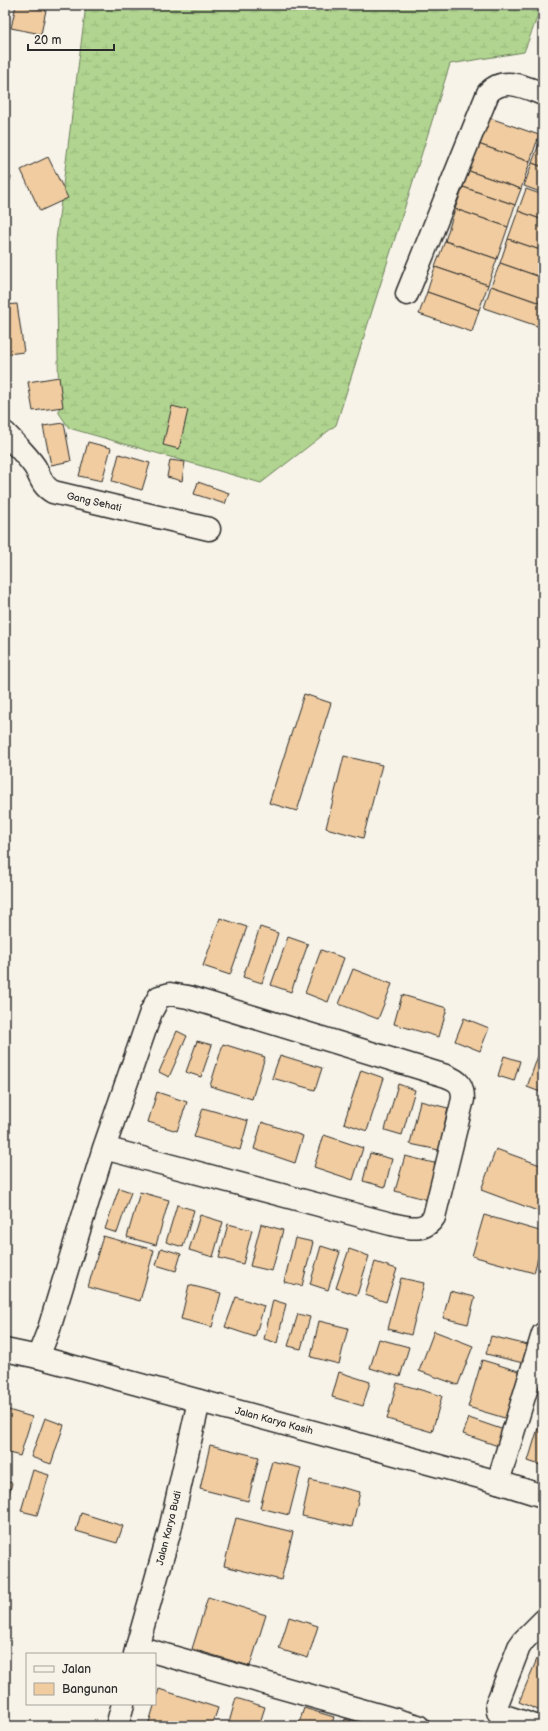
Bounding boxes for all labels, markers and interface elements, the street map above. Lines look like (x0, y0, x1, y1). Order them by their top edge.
scale bar (28, 26, 114, 52)
text: 20 m (34, 33, 61, 48)
street label: Gang Sehati (66, 490, 122, 514)
street label: Jalan Karya Kasih (234, 1405, 315, 1437)
street label: Jalan Karya Budi (154, 1490, 184, 1566)
legend (26, 1653, 156, 1705)
text: Jalan (62, 1662, 91, 1677)
text: Bangunan (62, 1682, 118, 1697)

